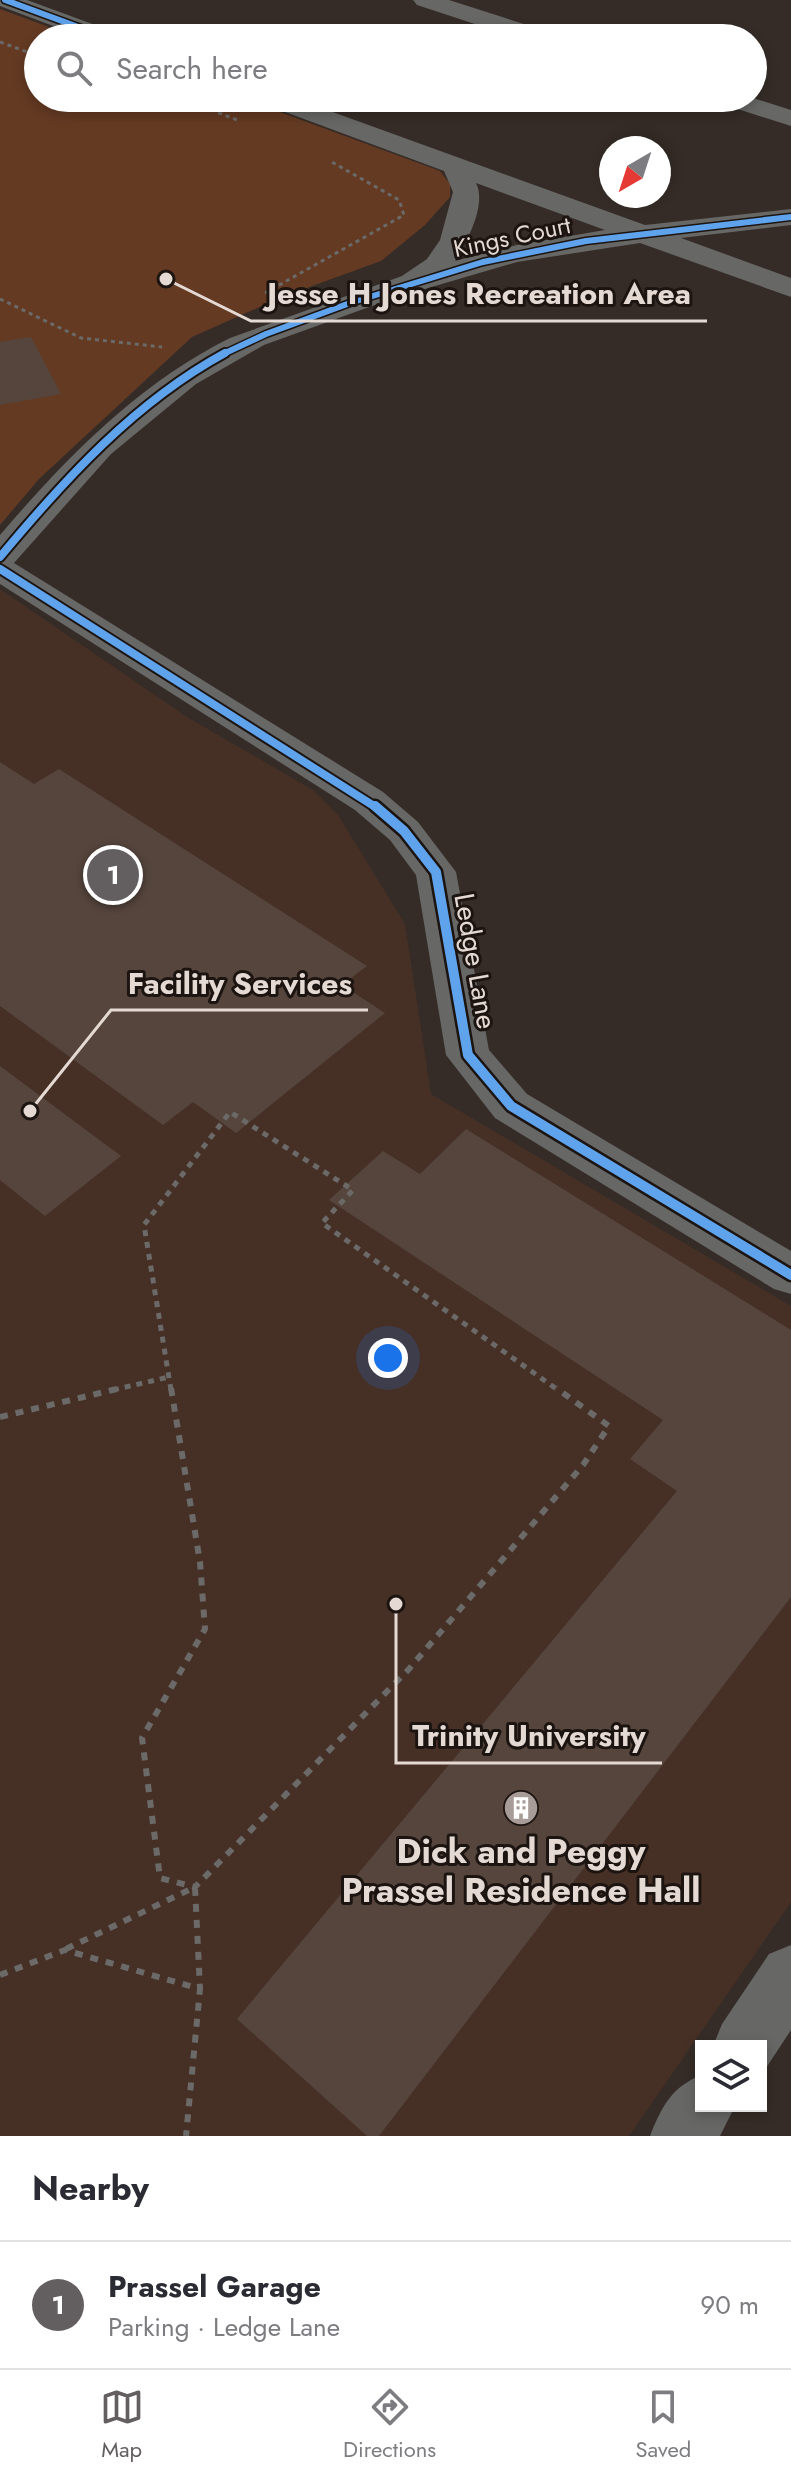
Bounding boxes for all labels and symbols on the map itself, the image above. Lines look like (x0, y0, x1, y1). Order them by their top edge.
north arrow (599, 136, 671, 208)
street label: Kings Court (450, 207, 574, 266)
callout: Jesse H Jones Recreation Area (251, 267, 707, 321)
text: Jesse H Jones Recreation Area (262, 272, 691, 315)
pin: 1 (87, 845, 139, 905)
street label: Ledge Lane (443, 890, 508, 1032)
callout: Facility Services (111, 956, 368, 1010)
text: Facility Services (128, 962, 352, 1005)
your location (368, 1338, 408, 1378)
callout: Trinity University (396, 1709, 662, 1763)
text: Trinity University (412, 1714, 646, 1757)
building icon: Dick and Peggy Prassel Residence Hall (502, 1789, 540, 1827)
place label: Dick and Peggy Prassel Residence Hall (342, 1827, 700, 1915)

